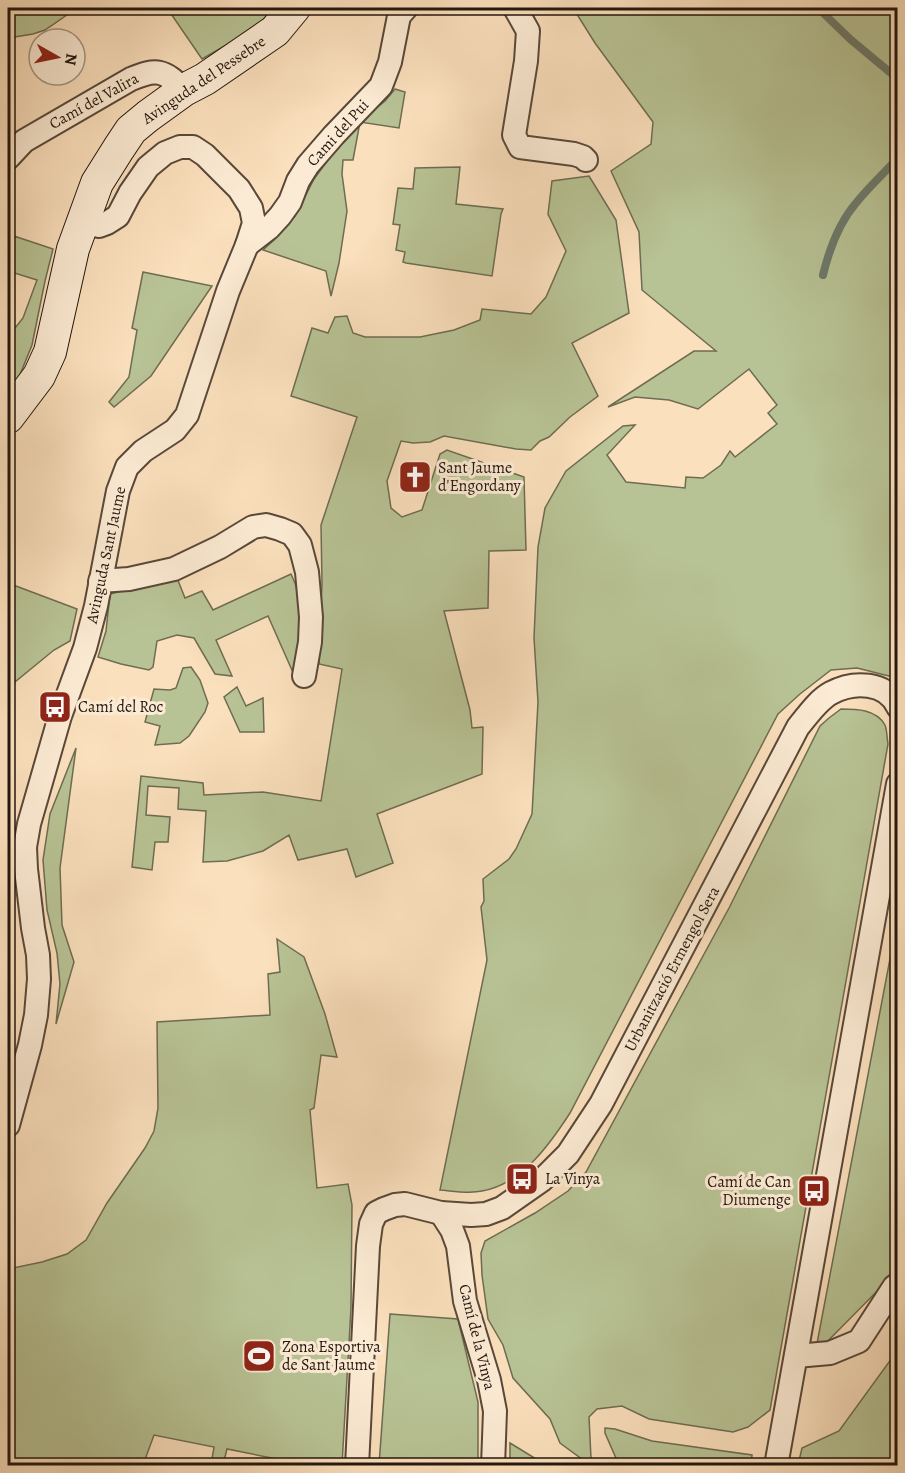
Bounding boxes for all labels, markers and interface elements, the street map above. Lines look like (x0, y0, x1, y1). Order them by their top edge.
north arrow (27, 27, 87, 87)
street label: Avinguda del Pessebre (137, 30, 270, 130)
text: N (59, 52, 83, 67)
street label: Camí del Valira (45, 67, 143, 135)
street label: Cami del Pui (302, 95, 374, 171)
place label: Sant Jaume d'Engordany (438, 457, 522, 497)
church icon: Sant Jaume d'Engordany (397, 459, 433, 495)
street label: Avinguda Sant Jaume (81, 484, 131, 626)
bus stop icon: Camí del Roc (37, 689, 73, 725)
place label: Camí del Roc (78, 696, 164, 718)
street label: Urbanització Ermengol Sera (619, 882, 725, 1056)
bus stop icon: La Vinya (504, 1161, 540, 1197)
place label: La Vinya (545, 1168, 601, 1190)
place label: Camí de Can Diumenge (707, 1171, 791, 1211)
bus stop icon: Camí de Can Diumenge (796, 1173, 832, 1209)
street label: Camí de la Vinya (453, 1282, 501, 1393)
place label: Zona Esportiva de Sant Jaume (282, 1336, 381, 1376)
sports icon: Zona Esportiva de Sant Jaume (241, 1338, 277, 1374)

